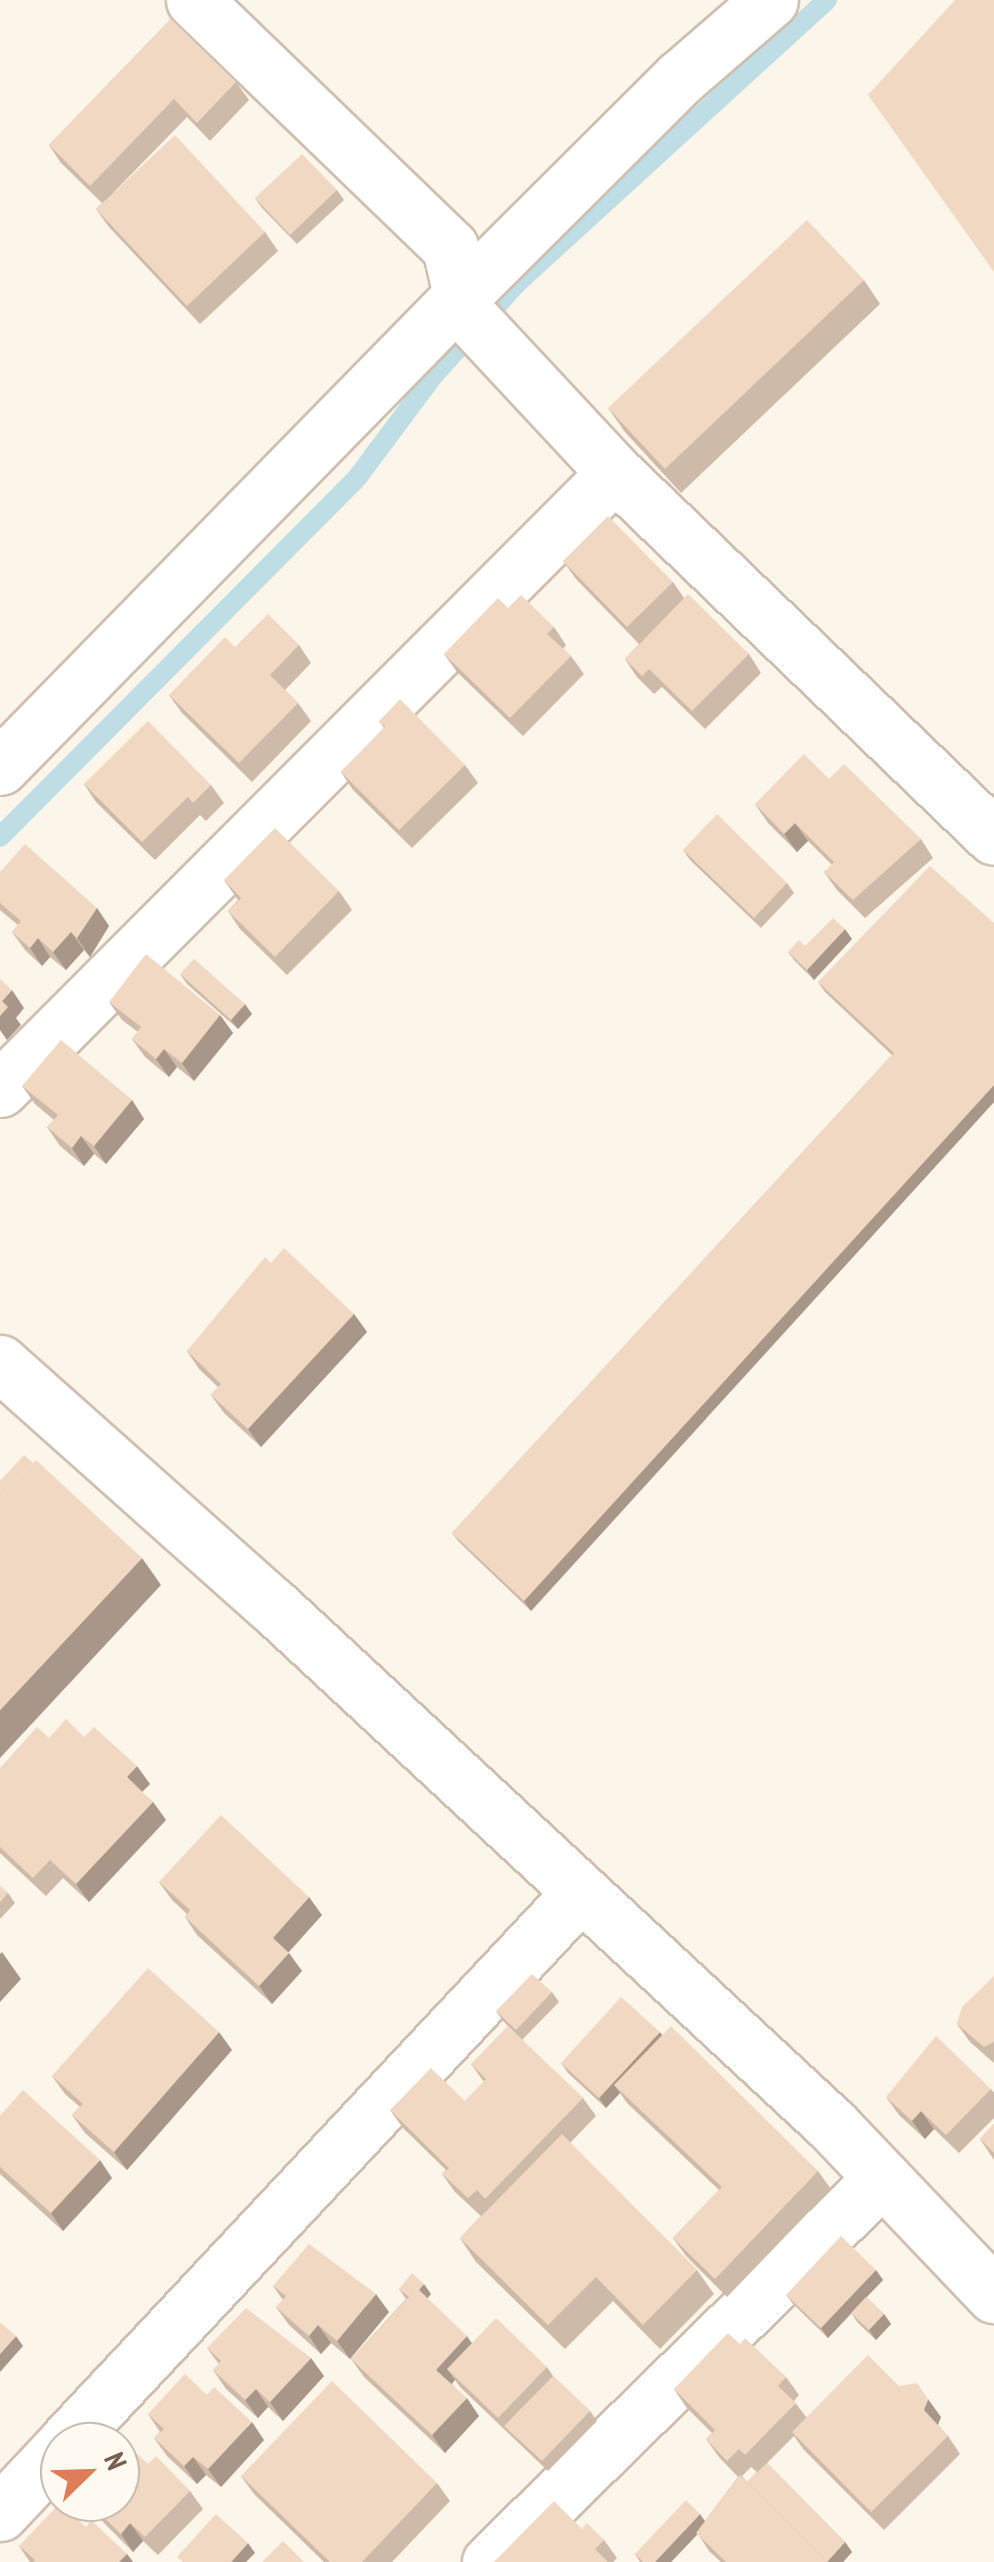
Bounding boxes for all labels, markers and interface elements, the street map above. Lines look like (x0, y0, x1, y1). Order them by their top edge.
north arrow (40, 2422, 140, 2522)
text: N (96, 2447, 136, 2475)

